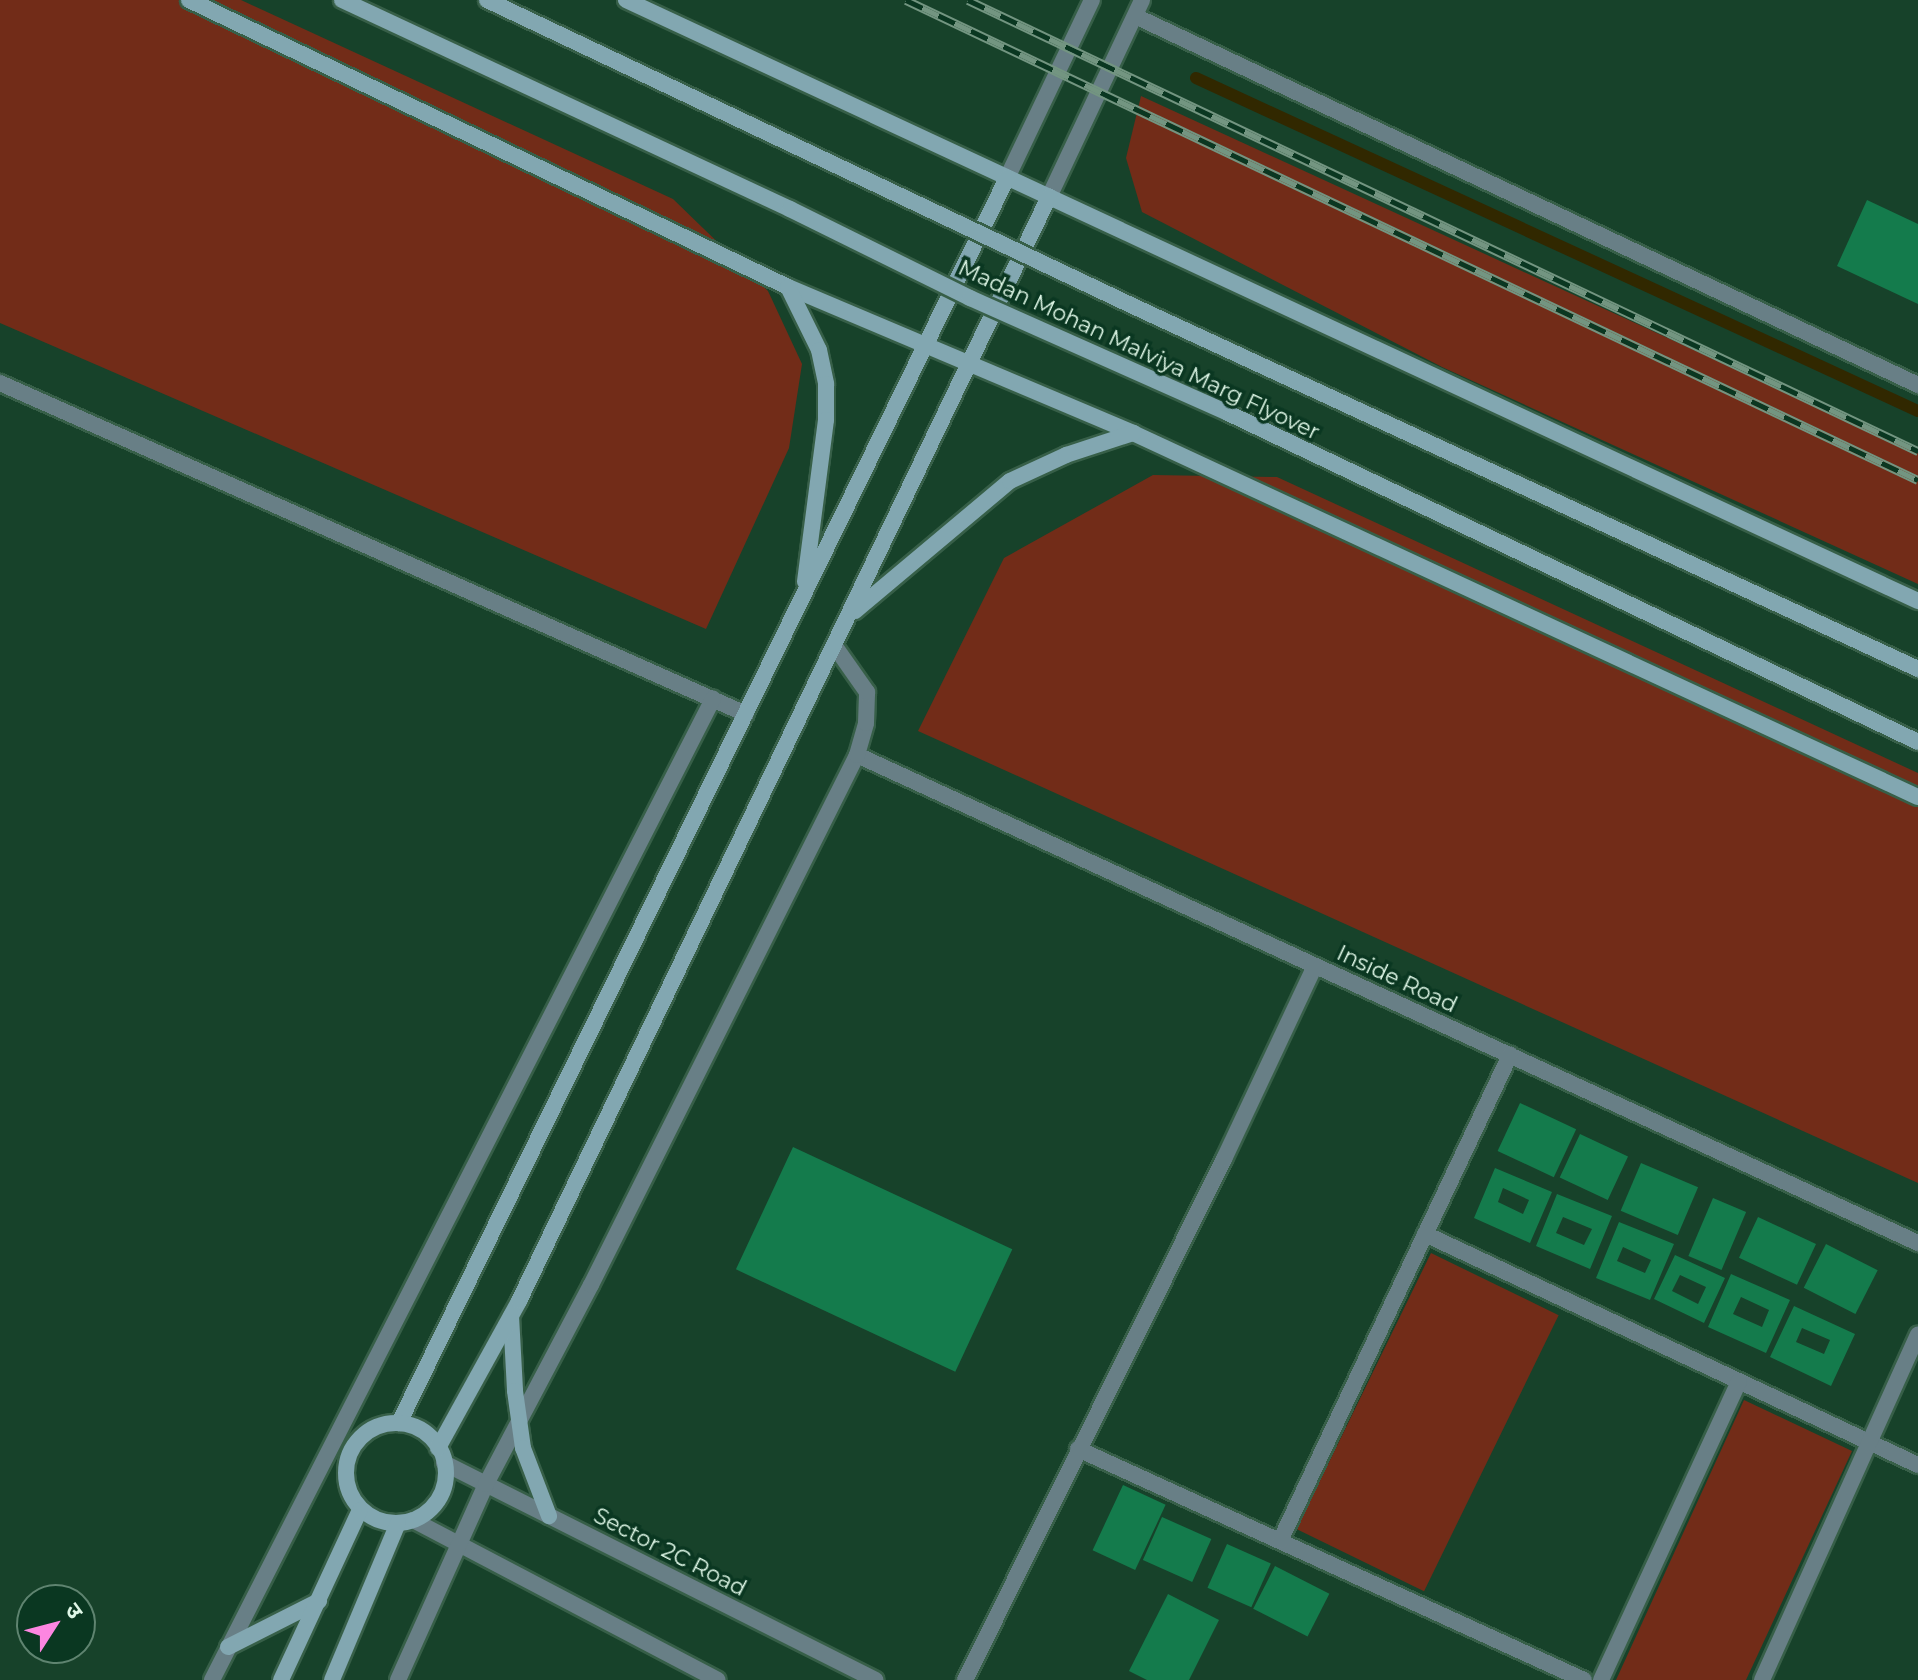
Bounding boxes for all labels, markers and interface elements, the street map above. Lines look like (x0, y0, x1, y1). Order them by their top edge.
street label: Madan Mohan Malviya Marg Flyover (954, 254, 1324, 446)
street label: Inside Road (1333, 940, 1461, 1018)
street label: Sector 2C Road (589, 1502, 751, 1602)
north arrow (16, 1584, 96, 1664)
text: उ (59, 1598, 89, 1624)

